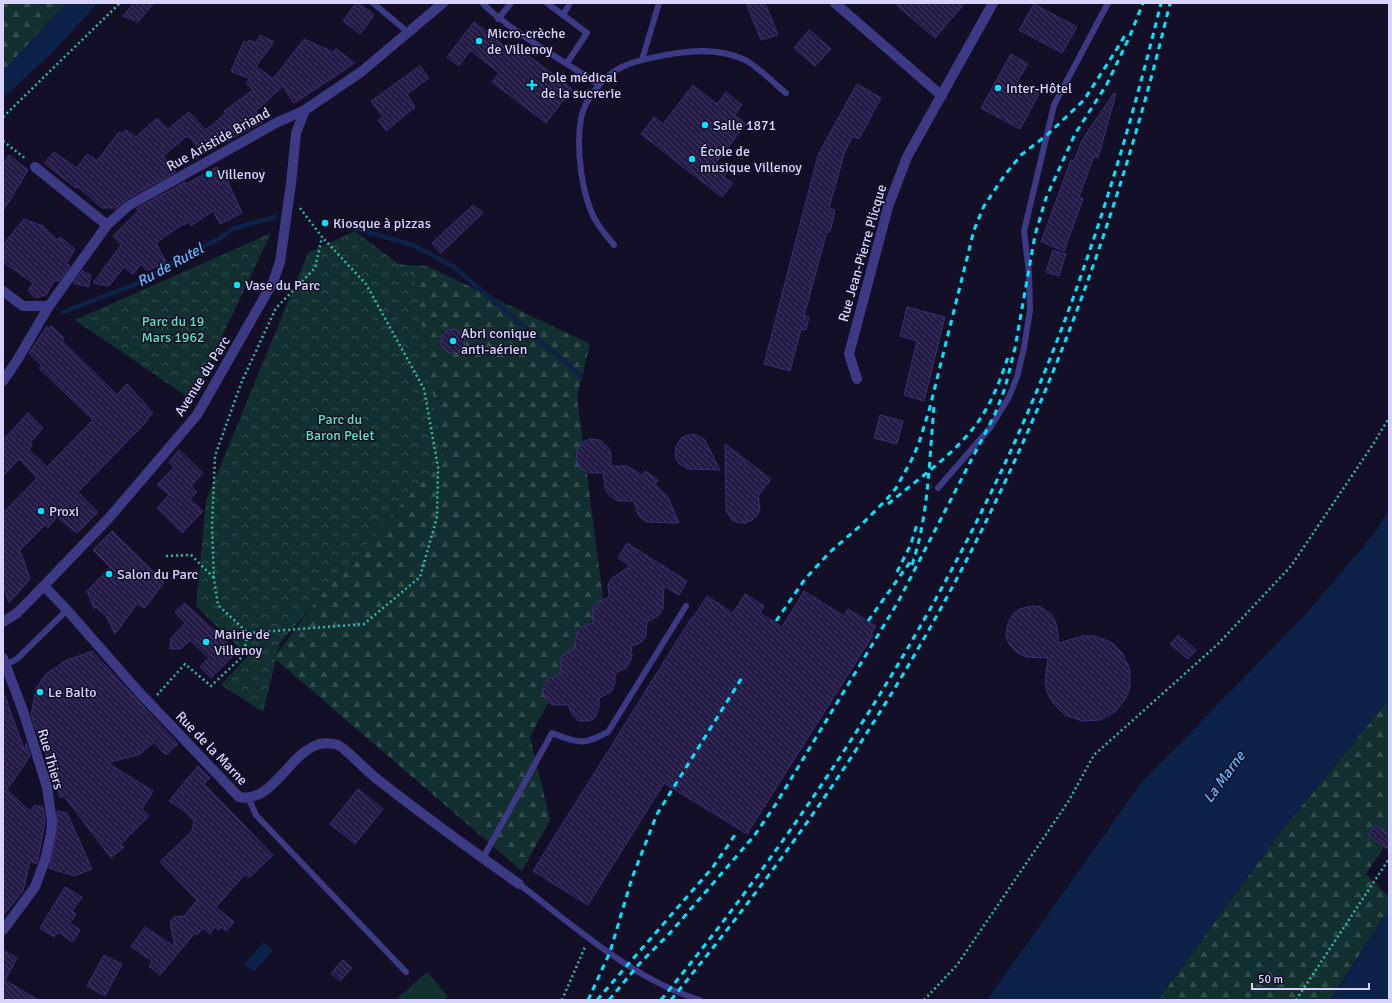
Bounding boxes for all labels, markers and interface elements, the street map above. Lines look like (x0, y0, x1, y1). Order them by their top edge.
place label: Micro-crèche de Villenoy (487, 25, 566, 58)
marker: Micro-crèche de Villenoy (474, 36, 484, 46)
place label: Pole médical de la sucrerie (541, 69, 621, 102)
marker: Pole médical de la sucrerie (526, 79, 538, 91)
place label: Inter-Hôtel (1006, 80, 1072, 97)
marker: Inter-Hôtel (993, 83, 1003, 93)
street label: Rue Aristide Briand (164, 104, 273, 175)
place label: Salle 1871 (713, 117, 776, 134)
marker: Salle 1871 (700, 120, 710, 130)
place label: École de musique Villenoy (700, 143, 802, 176)
marker: École de musique Villenoy (687, 154, 697, 164)
place label: Villenoy (217, 166, 265, 183)
marker: Villenoy (204, 169, 214, 179)
street label: Rue Jean-Pierre Plicque (835, 183, 890, 324)
place label: Kiosque à pizzas (333, 215, 431, 232)
marker: Kiosque à pizzas (320, 218, 330, 228)
water label: Ru de Rutel (134, 239, 208, 291)
place label: Vase du Parc (245, 277, 321, 294)
marker: Vase du Parc (232, 280, 242, 290)
park label: Parc du 19 Mars 1962 (142, 313, 205, 346)
place label: Abri conique anti-aérien (461, 325, 536, 358)
street label: Avenue du Parc (171, 333, 234, 419)
marker: Abri conique anti-aérien (448, 336, 458, 346)
park label: Parc du Baron Pelet (306, 411, 375, 444)
place label: Proxi (49, 503, 79, 520)
marker: Proxi (36, 506, 46, 516)
place label: Salon du Parc (117, 566, 199, 583)
marker: Salon du Parc (104, 569, 114, 579)
place label: Mairie de Villenoy (214, 626, 270, 659)
marker: Mairie de Villenoy (201, 637, 211, 647)
place label: Le Balto (48, 684, 97, 701)
marker: Le Balto (35, 687, 45, 697)
street label: Rue de la Marne (172, 708, 251, 789)
street label: Rue Thiers (34, 727, 67, 791)
water label: La Marne (1199, 746, 1250, 806)
scale bar (1252, 965, 1369, 991)
text: 50 m (1258, 972, 1283, 987)

